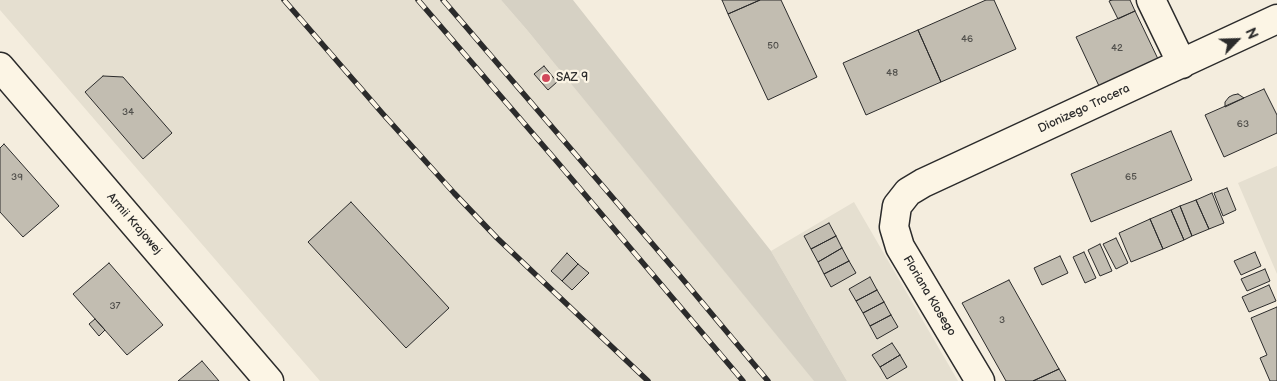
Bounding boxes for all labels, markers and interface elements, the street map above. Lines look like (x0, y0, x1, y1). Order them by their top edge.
north arrow (1212, 15, 1262, 65)
text: N (1241, 25, 1261, 42)
house number: 46 (961, 33, 973, 45)
house number: 50 (767, 40, 779, 52)
house number: 42 (1111, 42, 1123, 54)
house number: 48 (886, 67, 898, 79)
place label: SAZ 9 (556, 71, 588, 85)
marker: SAZ 9 (540, 72, 552, 84)
street label: Dionizego Trocera (1036, 81, 1132, 137)
house number: 34 (122, 106, 134, 118)
house number: 63 (1237, 118, 1249, 130)
house number: 39 (11, 171, 23, 183)
house number: 65 (1125, 171, 1137, 183)
street label: Armii Krajowej (103, 190, 165, 258)
street label: Floriana Klosego (899, 253, 959, 339)
house number: 37 (109, 300, 121, 312)
house number: 3 (999, 314, 1005, 326)

